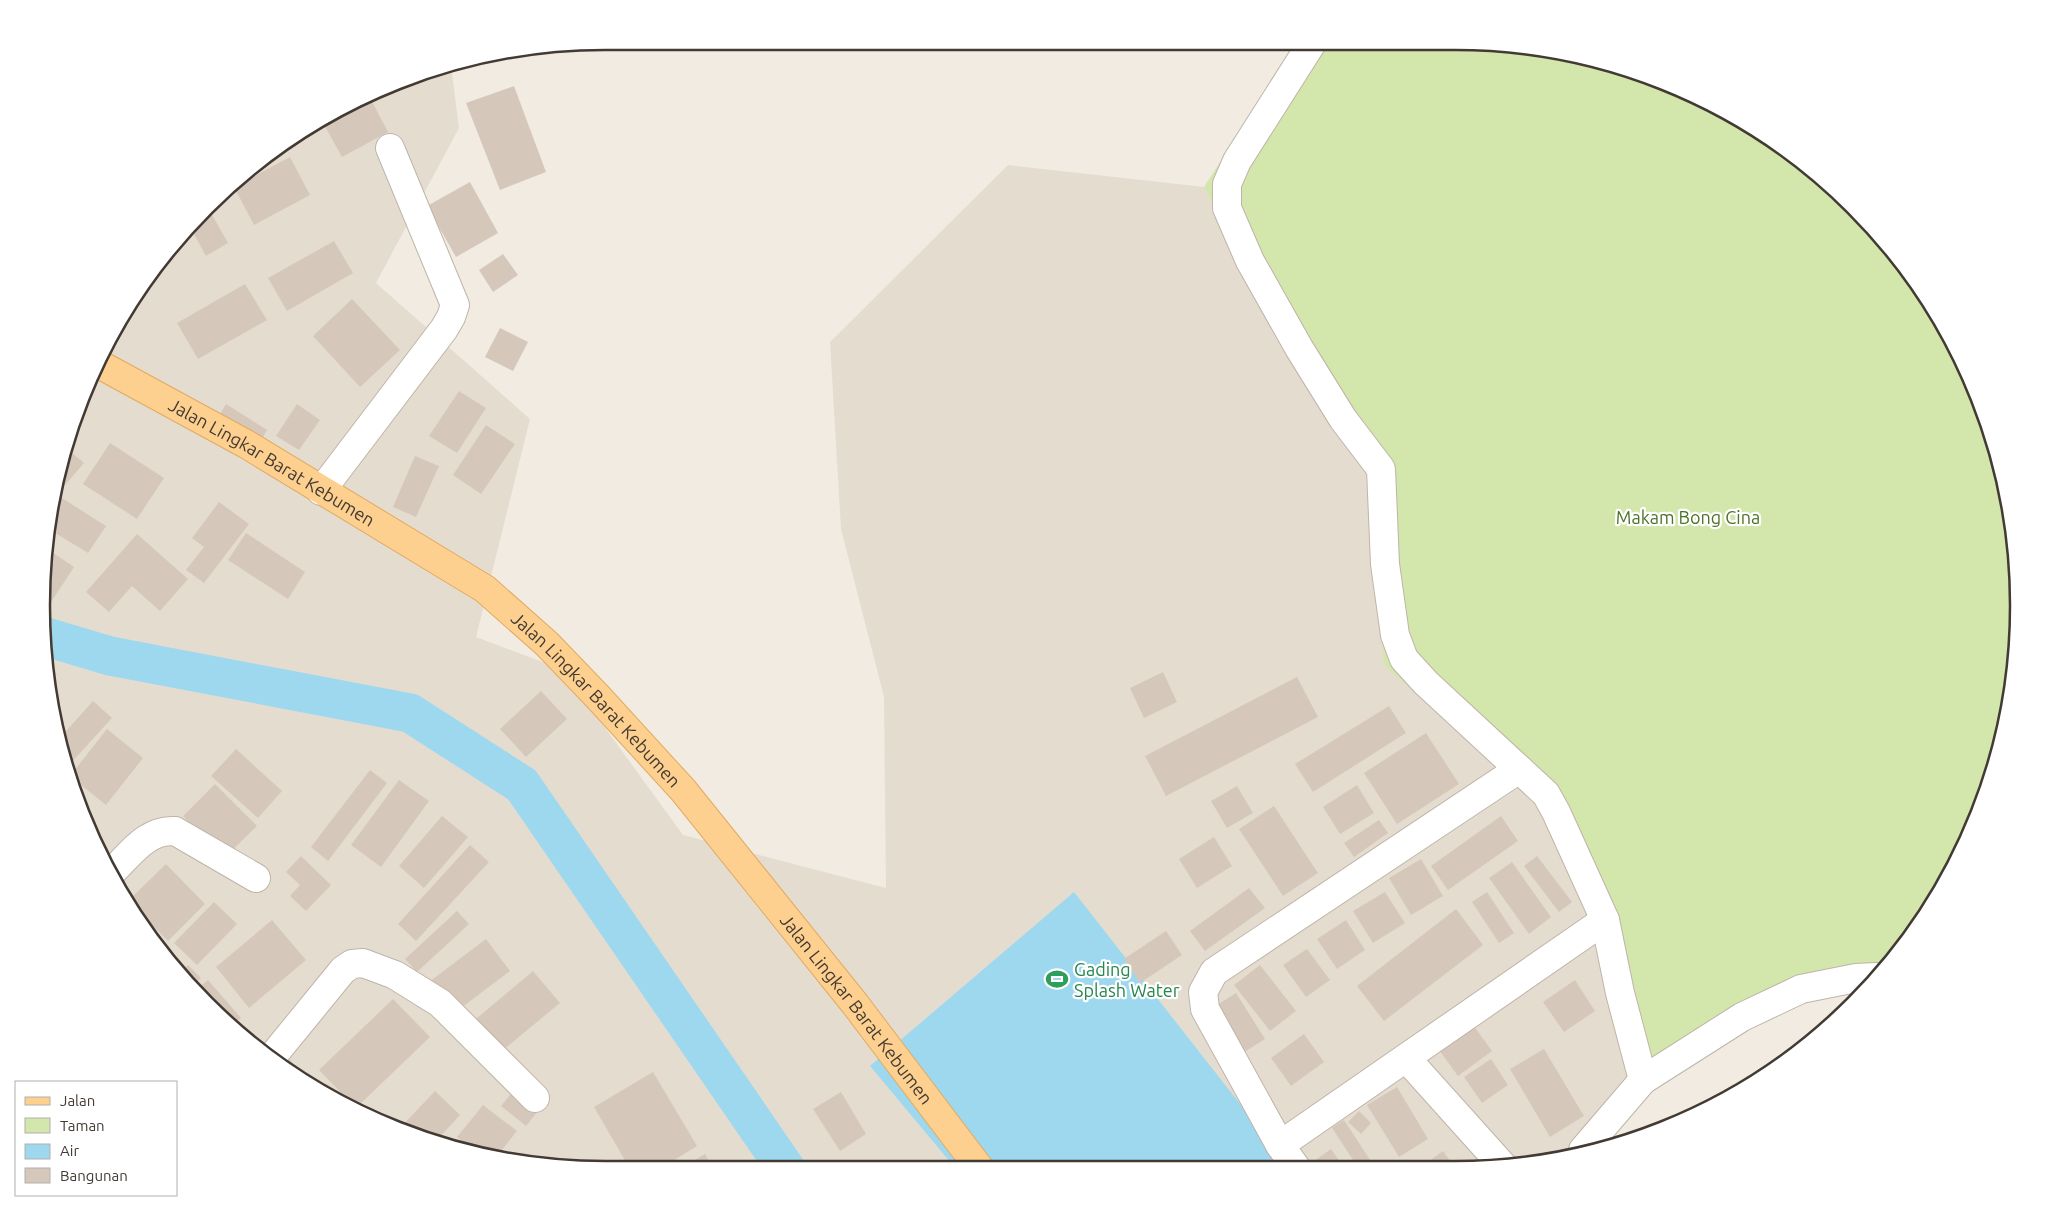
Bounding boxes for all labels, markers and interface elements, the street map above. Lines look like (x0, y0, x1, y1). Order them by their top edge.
street label: Jalan Lingkar Barat Kebumen (165, 394, 379, 530)
park label: Makam Bong Cina (1616, 507, 1760, 527)
street label: Jalan Lingkar Barat Kebumen (508, 608, 685, 791)
street label: Jalan Lingkar Barat Kebumen (777, 910, 937, 1108)
place label: Gading Splash Water (1074, 959, 1180, 1000)
sports icon: Gading Splash Water (1044, 966, 1070, 992)
legend (15, 1081, 178, 1196)
text: Jalan (60, 1092, 95, 1109)
text: Taman (60, 1117, 105, 1134)
text: Air (60, 1142, 79, 1159)
text: Bangunan (60, 1167, 128, 1184)

